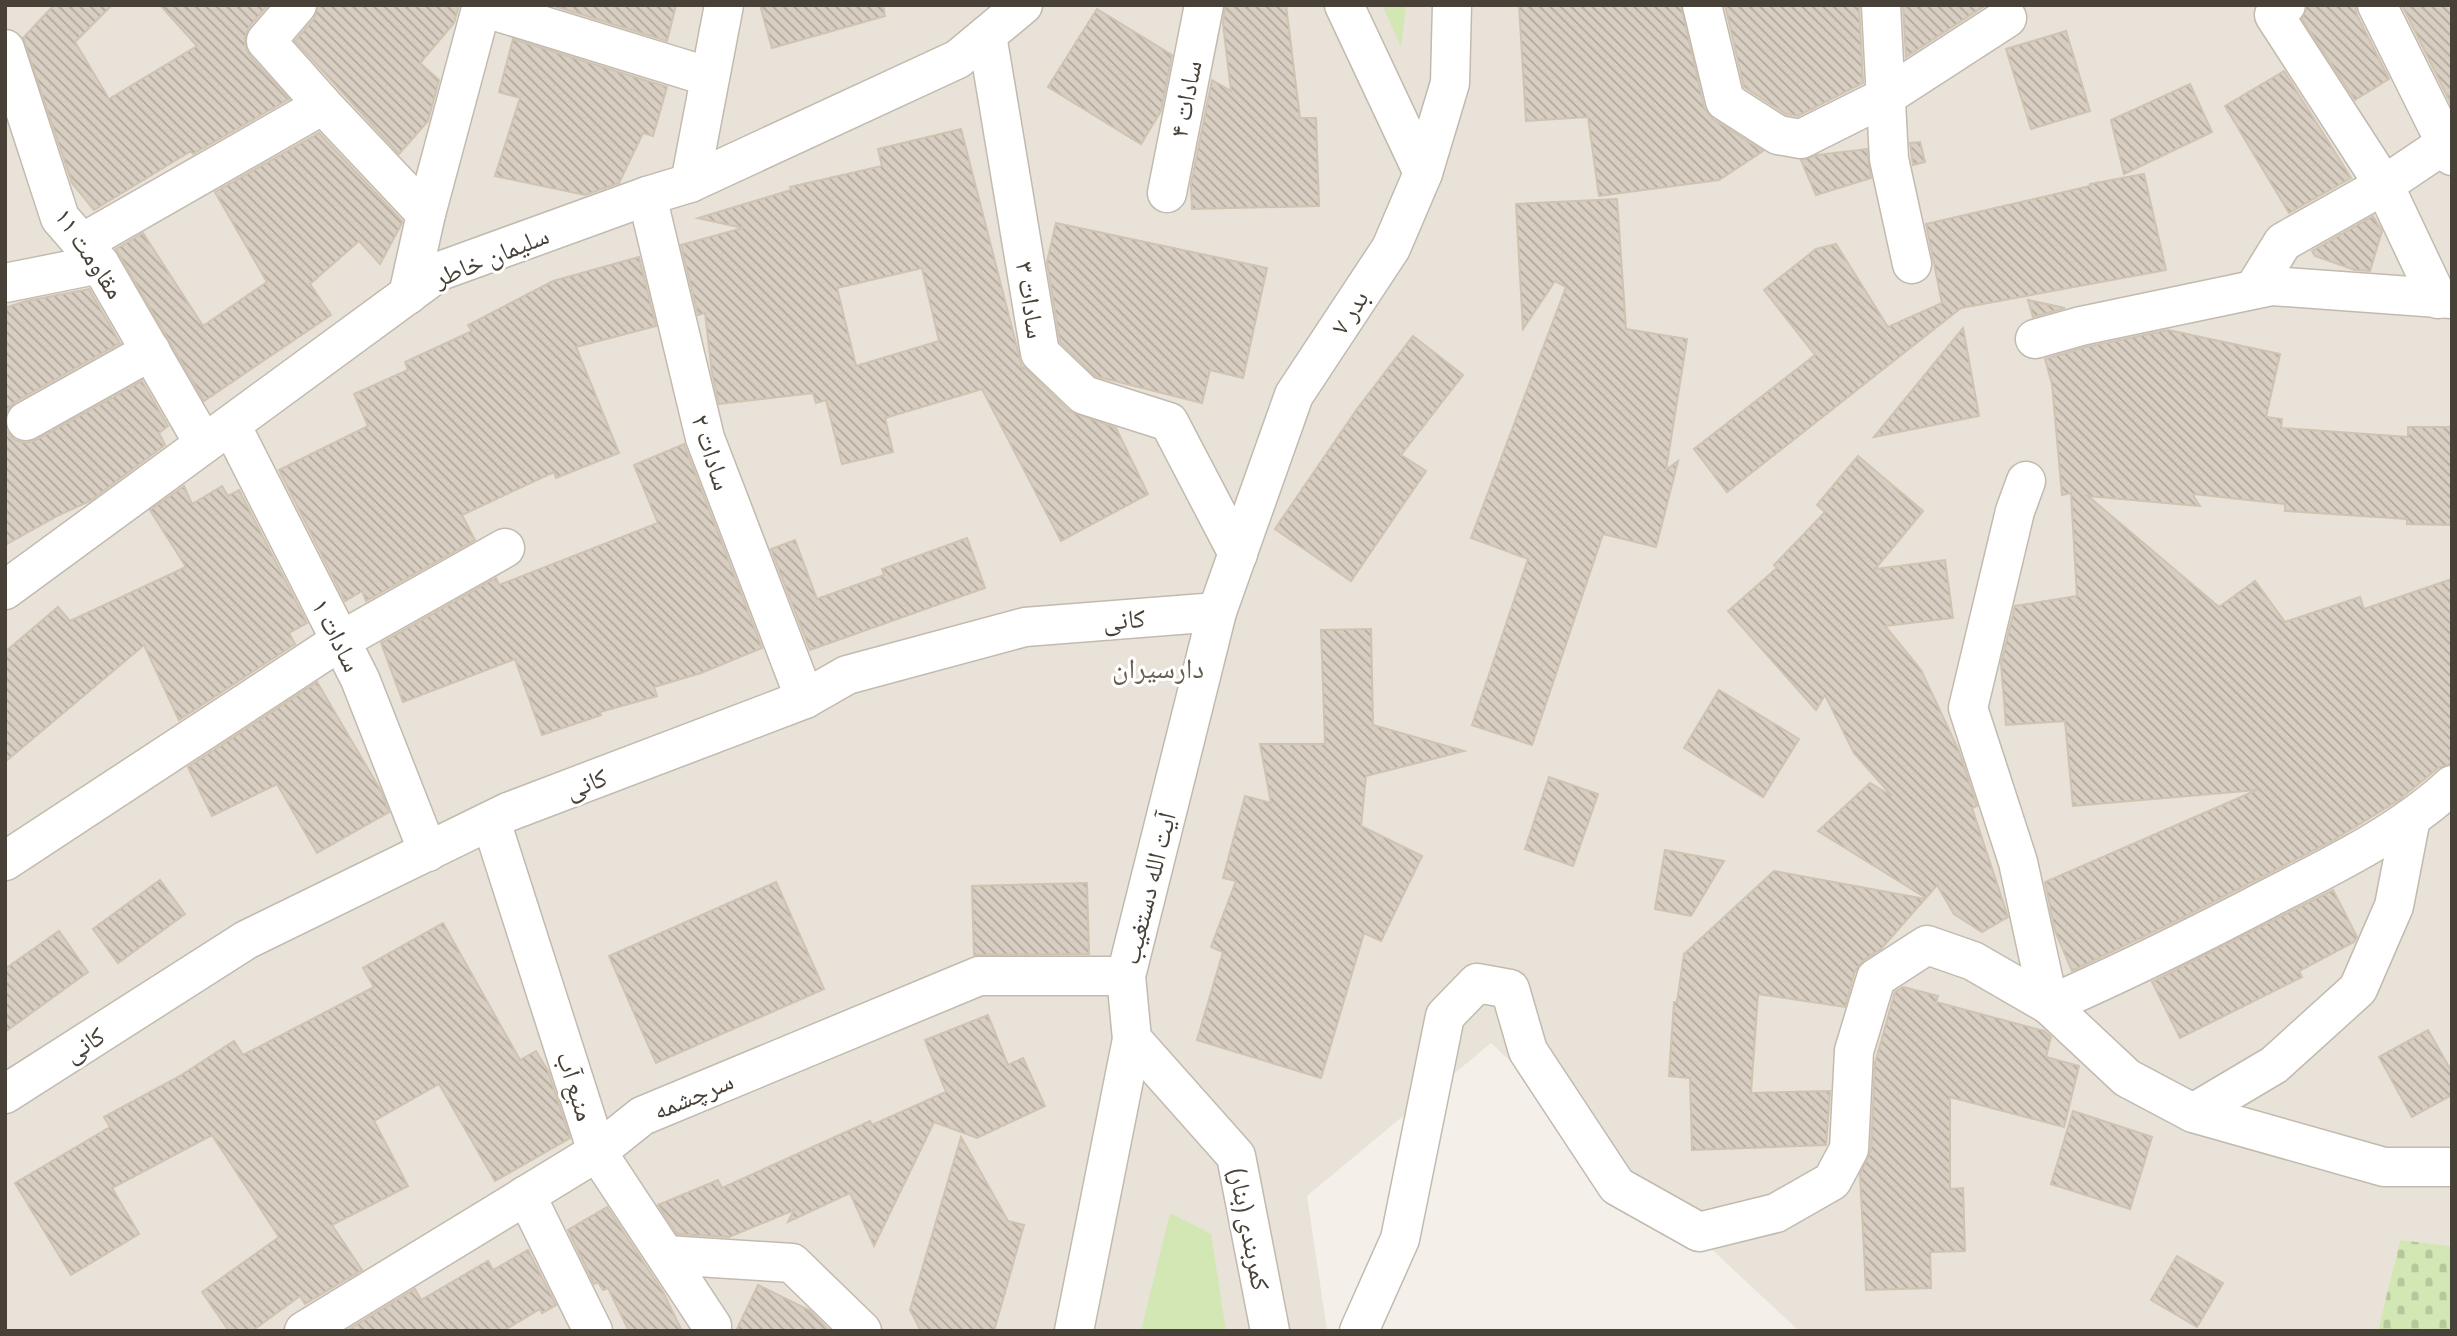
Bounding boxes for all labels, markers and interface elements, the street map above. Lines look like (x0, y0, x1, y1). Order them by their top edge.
street label: سادات ۴ (1161, 58, 1209, 140)
street label: مقاومت ۱۱ (48, 201, 132, 305)
street label: سلیمان خاطر (427, 218, 554, 294)
street label: سادات ۳ (1009, 259, 1053, 341)
street label: بدر ۷ (1322, 283, 1376, 341)
street label: سادات ۲ (684, 410, 740, 494)
street label: سادات ۱ (305, 593, 369, 677)
street label: کانی (1102, 601, 1146, 637)
district label: دارسیران (1112, 649, 1204, 686)
street label: کانی (560, 760, 612, 806)
street label: آیت الله دستغیب (1113, 807, 1183, 968)
street label: کانی (57, 1019, 111, 1069)
street label: منبع آب (548, 1047, 603, 1125)
street label: سرچشمه (648, 1063, 738, 1127)
street label: کمربندی (بنار) (1222, 1165, 1278, 1293)

